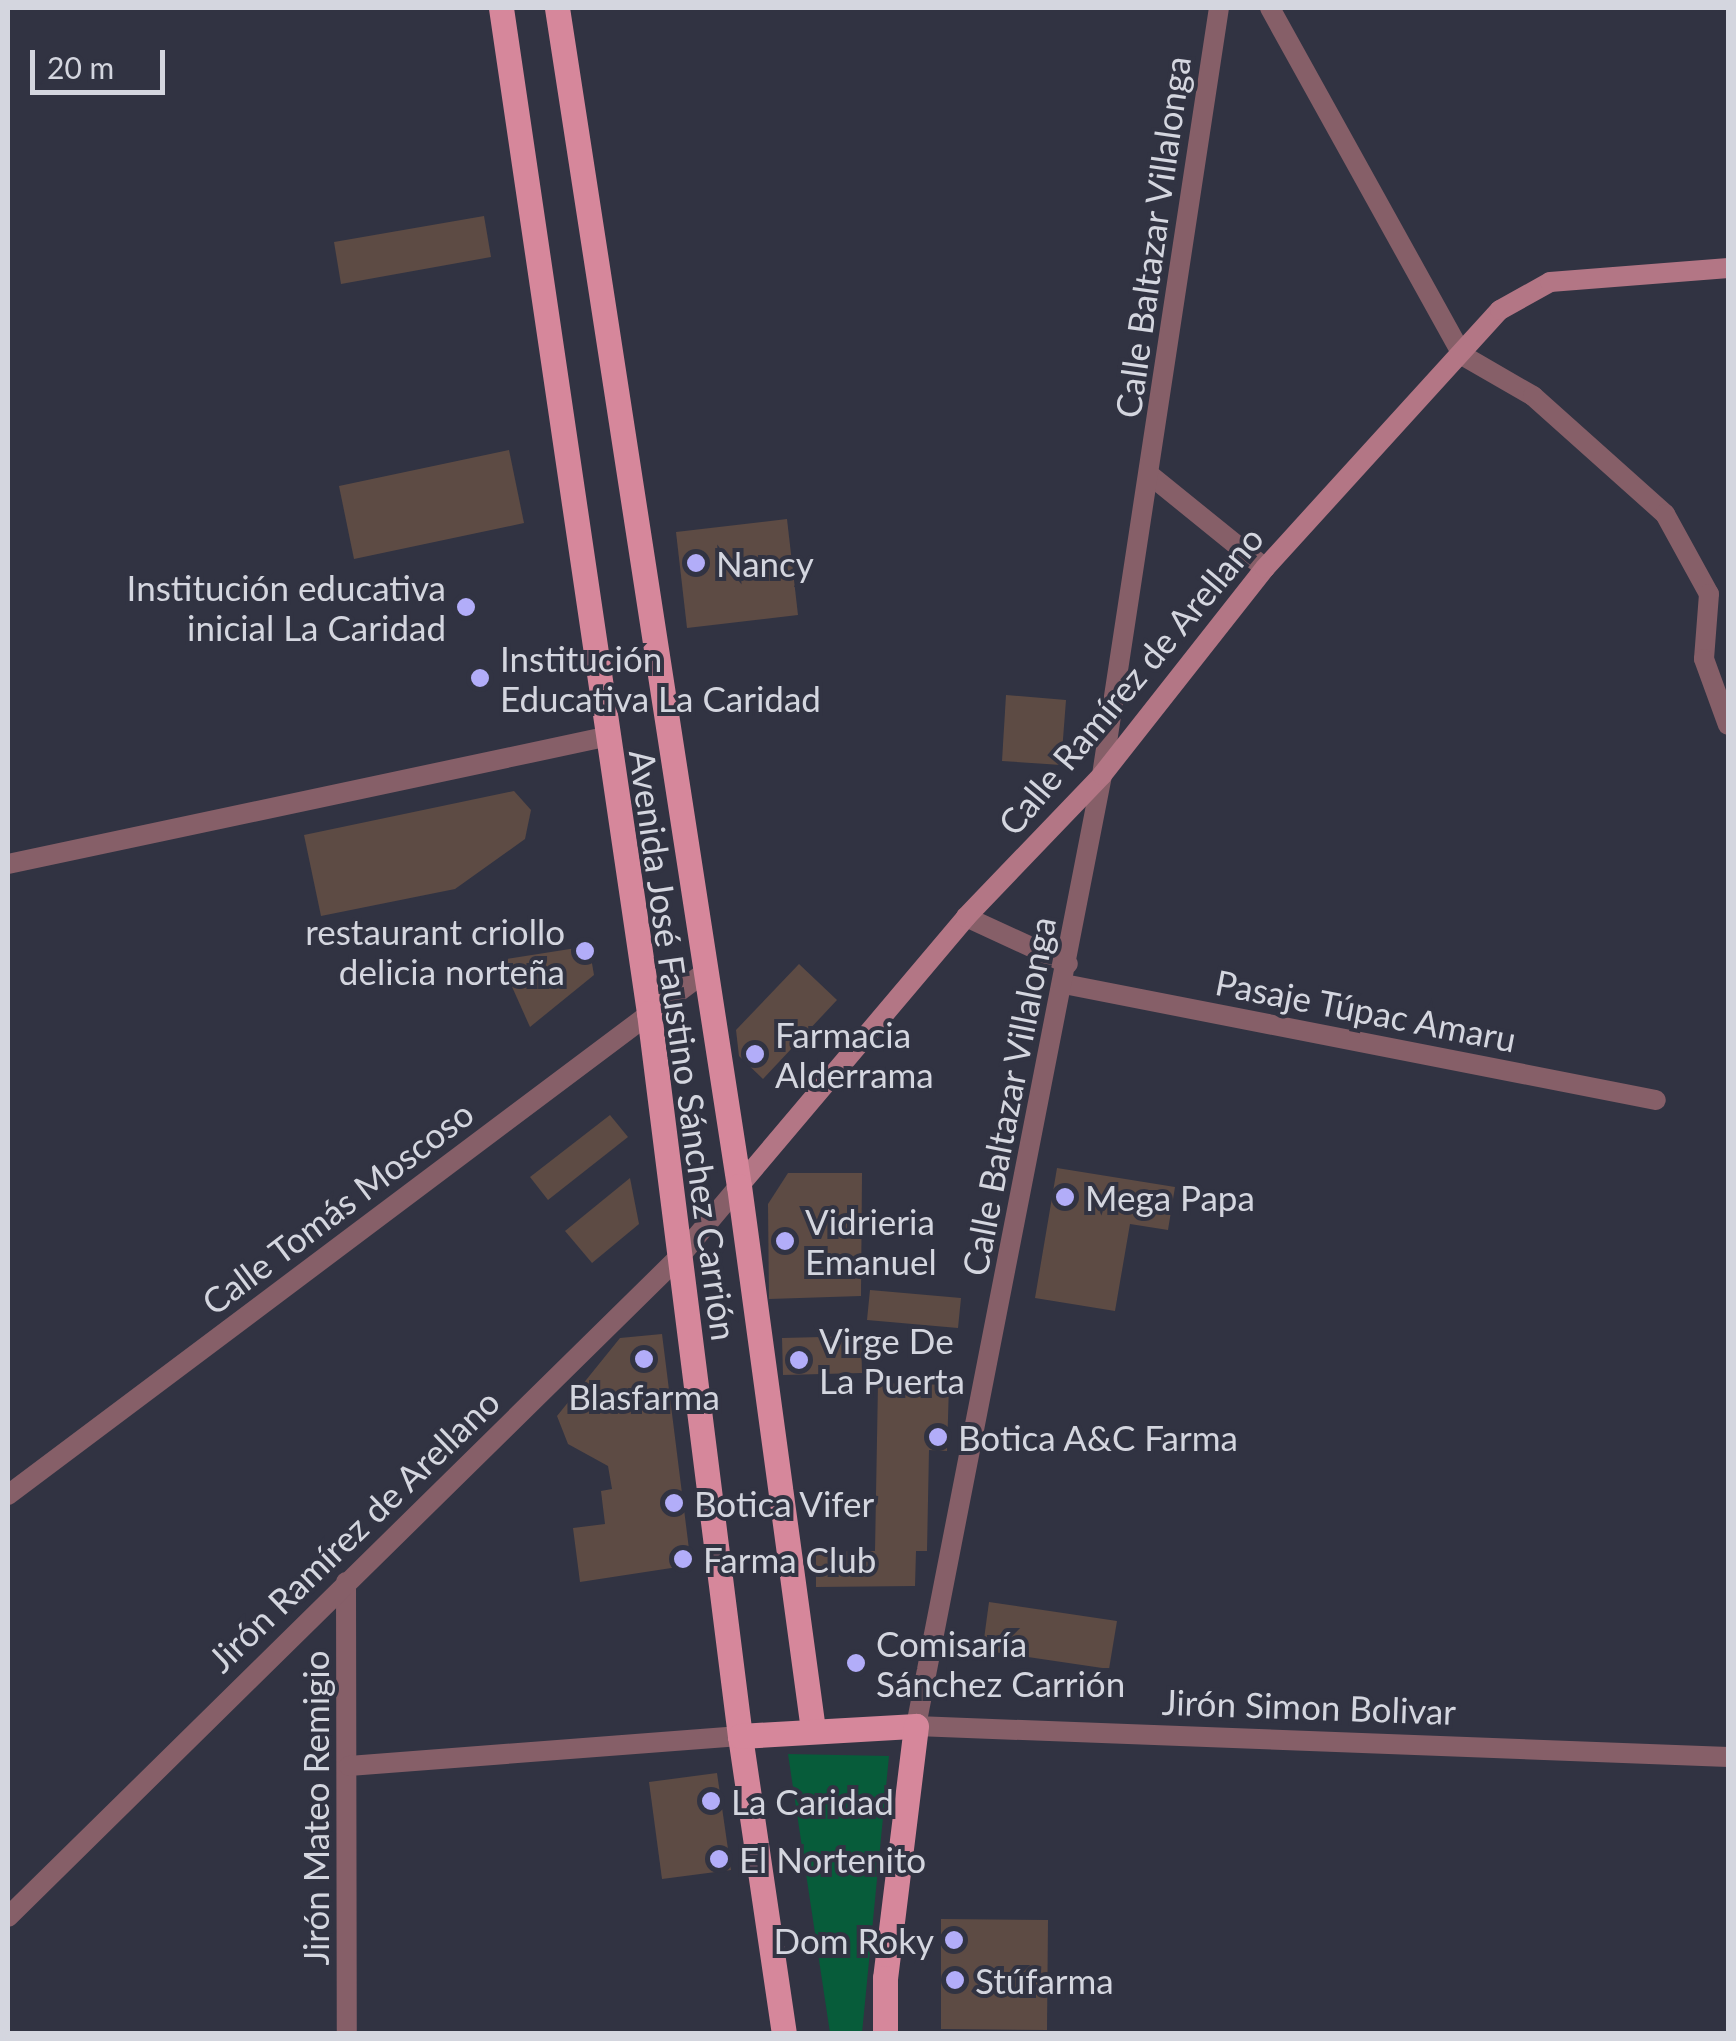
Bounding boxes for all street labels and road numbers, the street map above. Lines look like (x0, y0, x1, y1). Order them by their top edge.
street label: Calle Baltazar Villalonga (1106, 52, 1198, 422)
street label: Calle Ramírez de Arellano (988, 517, 1272, 843)
street label: Avenida José Faustino Sánchez Carrión (622, 746, 746, 1344)
street label: Calle Baltazar Villalonga (952, 912, 1064, 1280)
street label: Pasaje Túpac Amaru (1211, 960, 1521, 1060)
street label: Calle Tomás Moscoso (193, 1091, 481, 1323)
street label: Jirón Ramírez de Arellano (198, 1380, 508, 1680)
street label: Jirón Mateo Remigio (294, 1650, 336, 1966)
street label: Jirón Simon Bolivar (1161, 1680, 1457, 1732)

